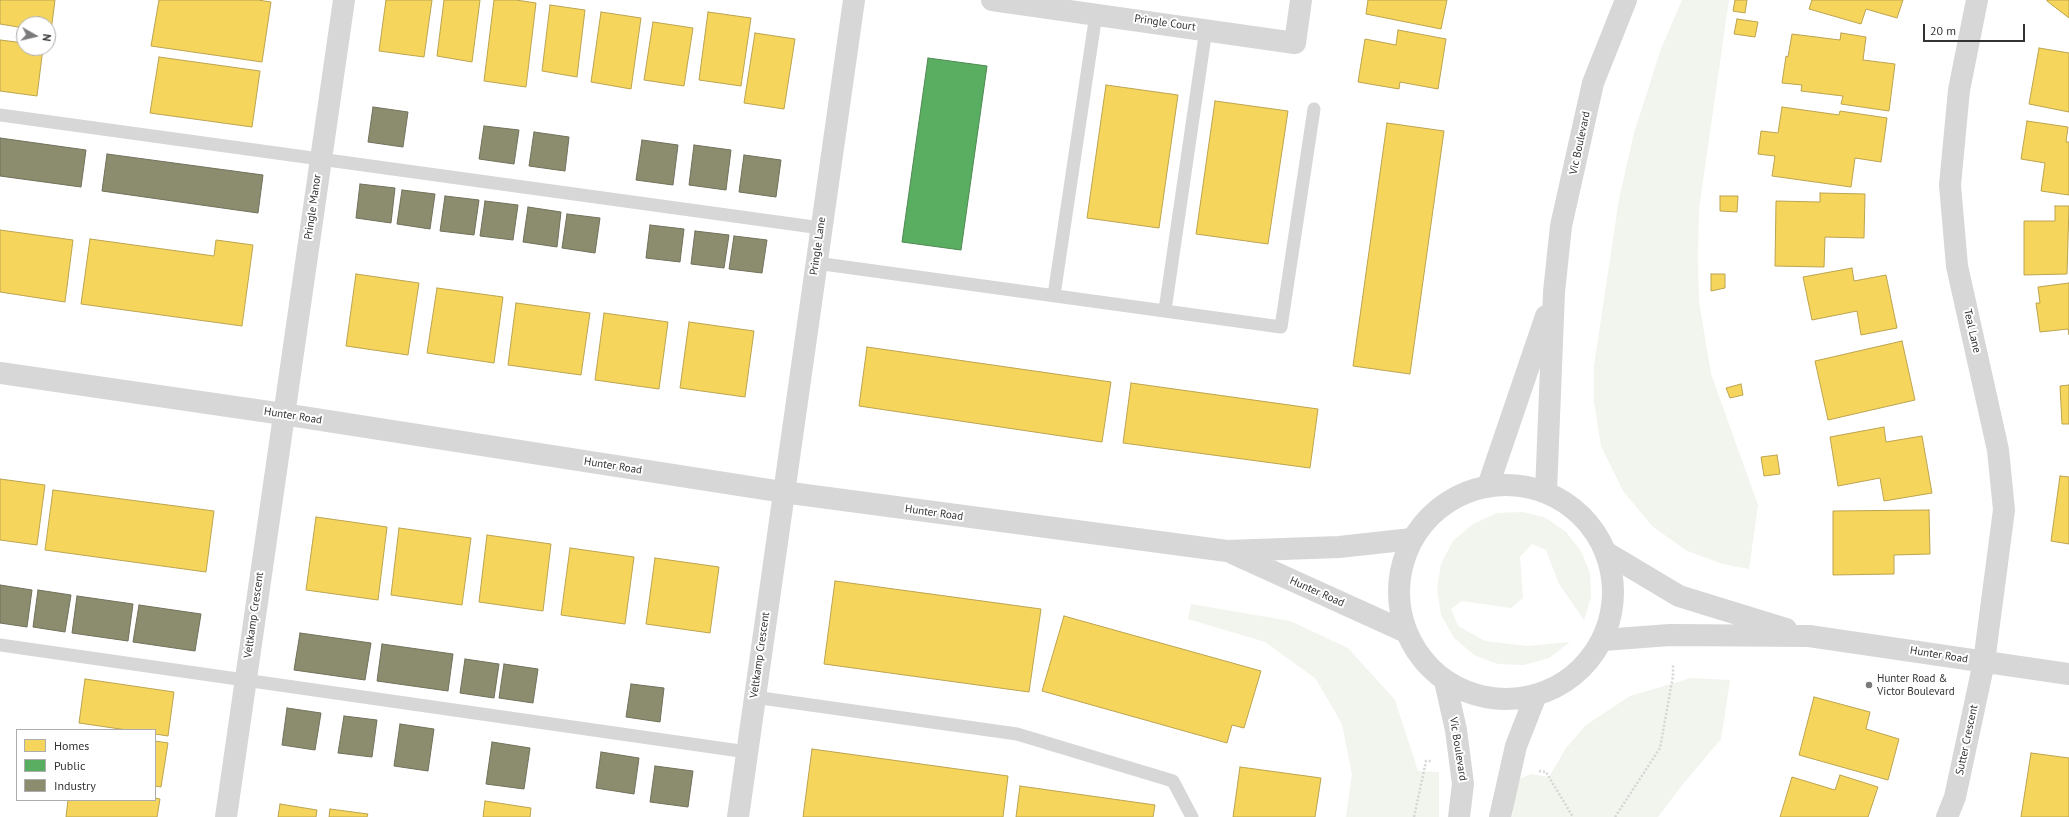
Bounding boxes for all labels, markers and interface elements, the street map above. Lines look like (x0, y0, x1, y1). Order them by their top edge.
street label: Pringle Court (1134, 12, 1196, 34)
north arrow (16, 16, 56, 56)
scale bar (1925, 16, 2027, 42)
text: 20 m (1930, 23, 1956, 38)
text: N (39, 33, 54, 42)
street label: Vic Boulevard (1567, 110, 1593, 176)
street label: Pringle Manor (302, 173, 324, 241)
street label: Pringle Lane (807, 216, 829, 276)
street label: Teal Lane (1961, 308, 1983, 354)
street label: Hunter Road (263, 405, 323, 427)
street label: Hunter Road (583, 455, 643, 477)
street label: Hunter Road (904, 502, 964, 524)
street label: Veltkamp Crescent (241, 571, 267, 659)
street label: Hunter Road (1288, 574, 1346, 610)
street label: Veltkamp Crescent (747, 611, 773, 699)
street label: Hunter Road (1909, 644, 1969, 666)
place label: Hunter Road & Victor Boulevard (1877, 672, 1955, 698)
marker: Hunter Road & Victor Boulevard (1864, 680, 1874, 690)
street label: Sutter Crescent (1953, 704, 1981, 776)
street label: Vic Boulevard (1446, 716, 1470, 782)
legend (16, 729, 156, 801)
text: Homes (54, 738, 89, 753)
text: Public (54, 758, 85, 773)
text: Industry (54, 778, 96, 793)

